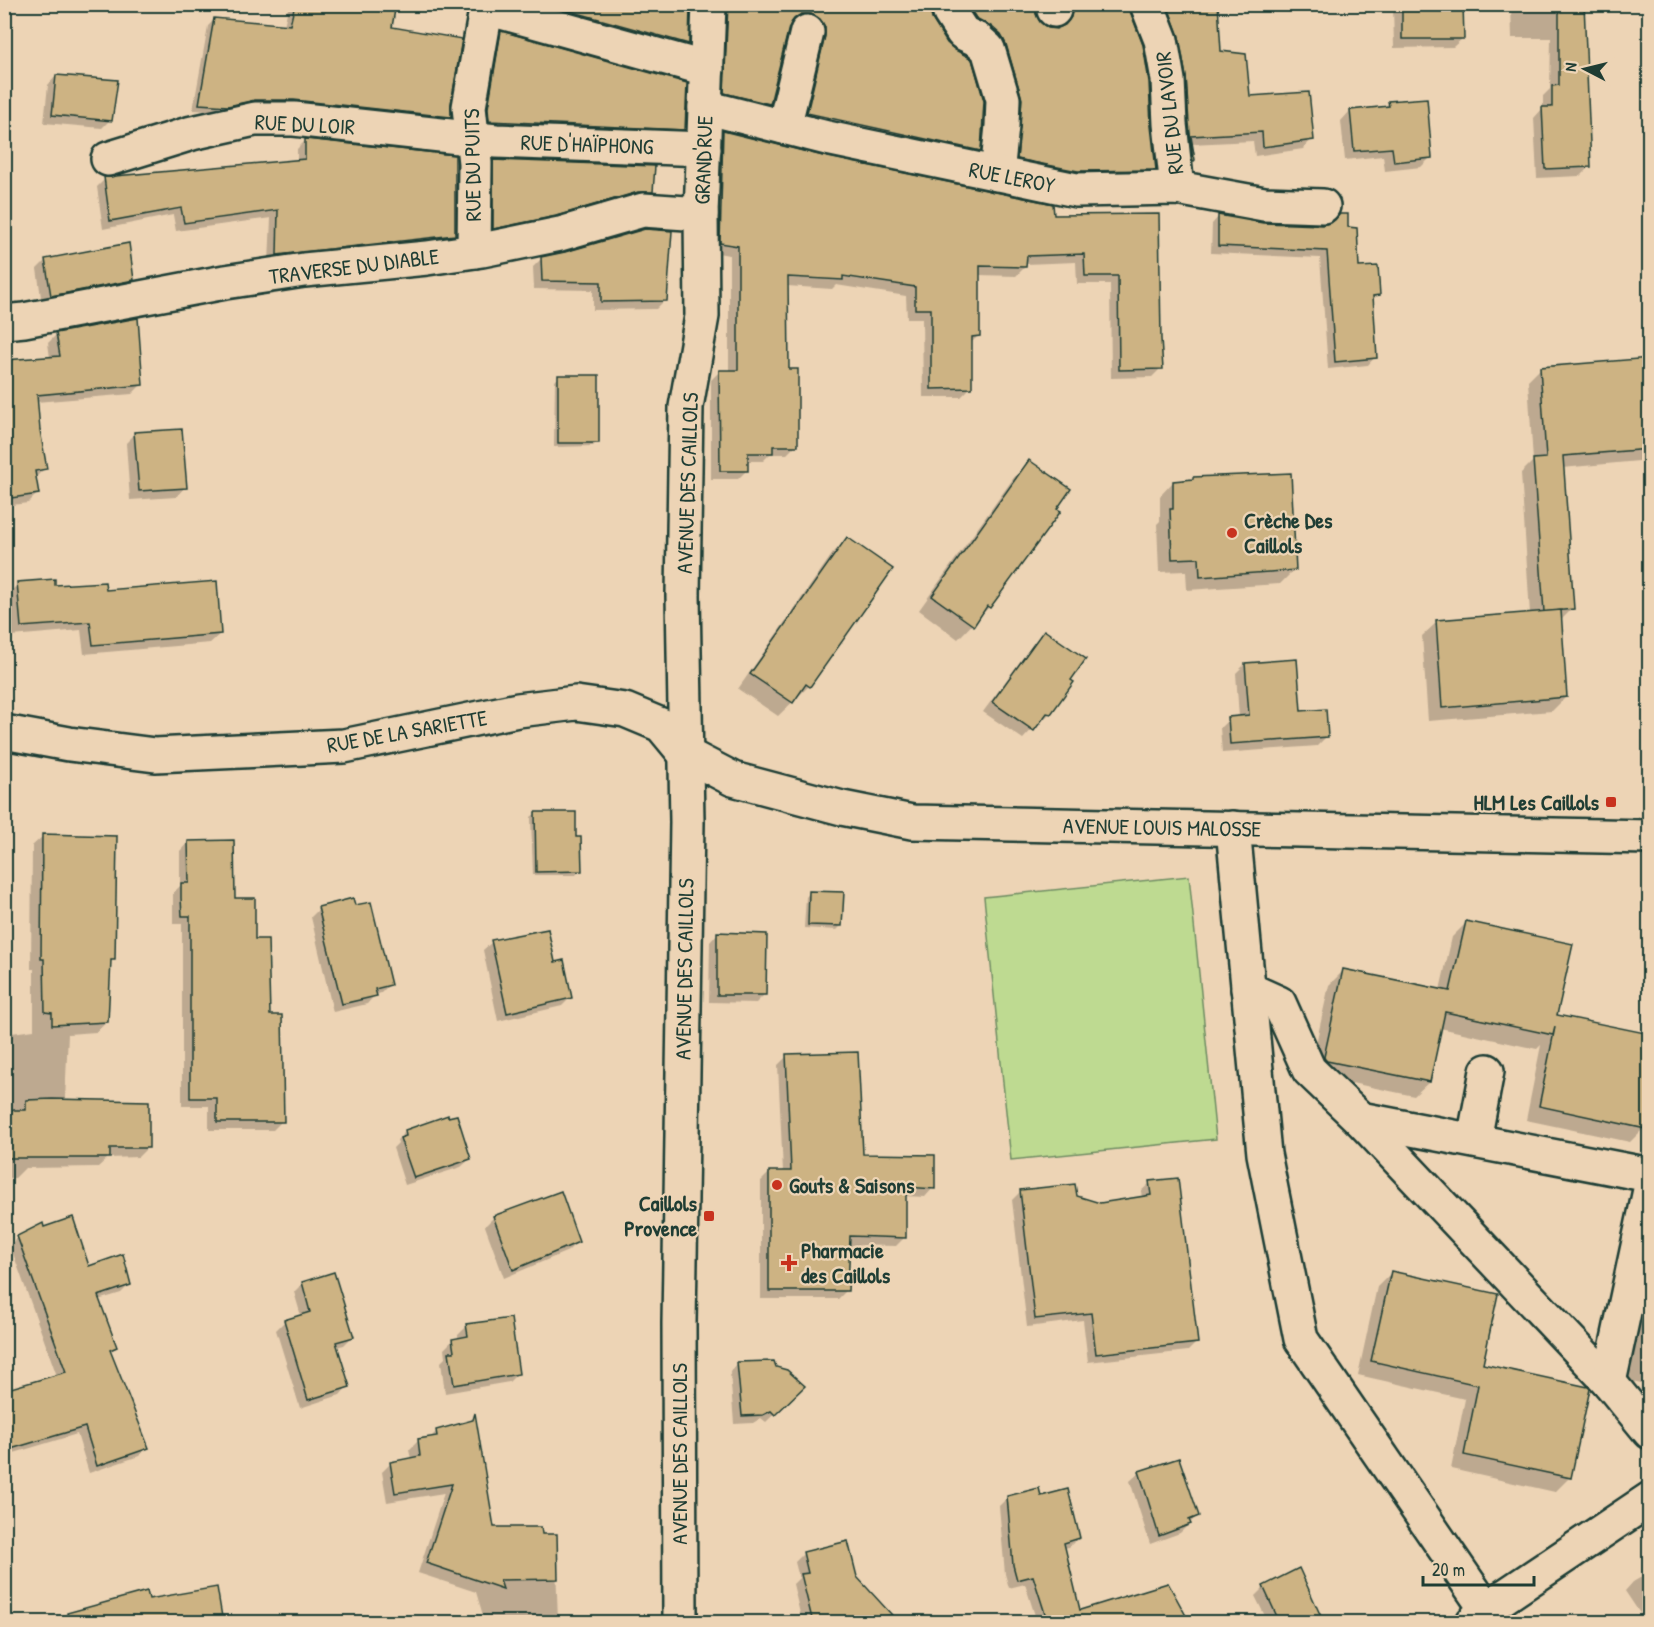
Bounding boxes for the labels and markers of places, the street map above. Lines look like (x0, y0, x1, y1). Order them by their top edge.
place label: Crèche Des Caillols (1244, 505, 1333, 560)
marker: Crèche Des Caillols (1225, 526, 1239, 540)
place label: HLM Les Caillols (1474, 787, 1600, 817)
marker: HLM Les Caillols (1604, 795, 1618, 809)
place label: Gouts & Saisons (789, 1170, 915, 1200)
marker: Gouts & Saisons (770, 1178, 784, 1192)
place label: Caillols Provence (624, 1188, 698, 1243)
marker: Caillols Provence (702, 1209, 716, 1223)
place label: Pharmacie des Caillols (801, 1235, 891, 1290)
marker: Pharmacie des Caillols (782, 1256, 796, 1270)

